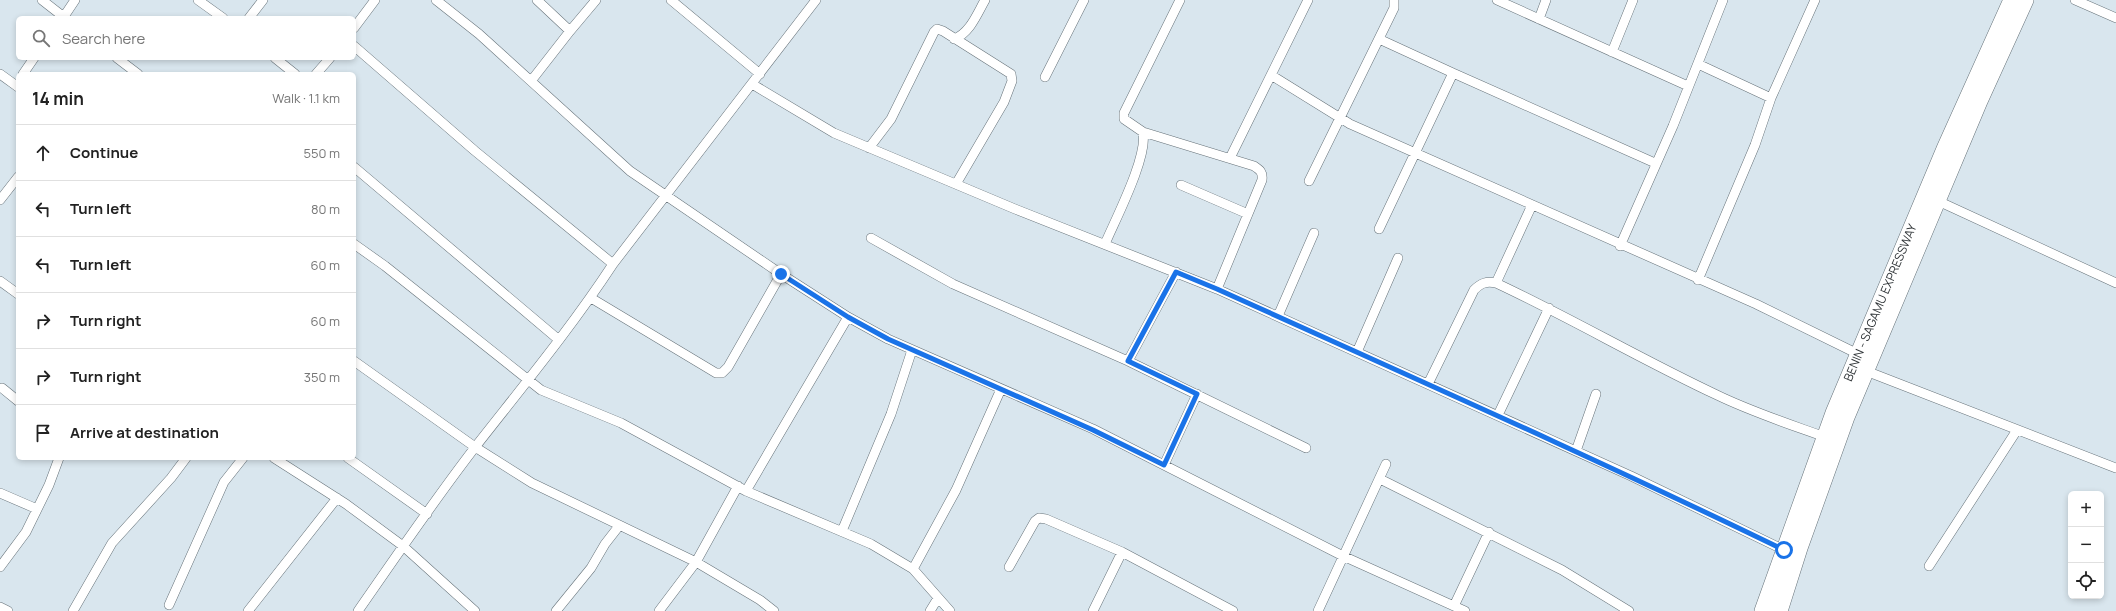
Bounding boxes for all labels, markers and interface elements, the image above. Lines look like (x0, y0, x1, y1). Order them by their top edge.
search box (16, 16, 356, 60)
icon: search (30, 27, 52, 49)
text: Search here (62, 28, 145, 49)
text: 14 min (32, 87, 84, 110)
text: Walk · 1.1 km (272, 89, 340, 107)
icon: ahead (32, 142, 54, 164)
text: Continue (70, 142, 138, 163)
text: 550 m (303, 144, 340, 162)
icon: left (32, 198, 54, 220)
text: Turn left (70, 198, 132, 219)
text: 80 m (311, 200, 340, 218)
street label: BENIN - SAGAMU EXPRESSWAY (1839, 221, 1921, 384)
icon: left (32, 254, 54, 276)
text: Turn left (70, 254, 132, 275)
text: 60 m (310, 256, 340, 274)
route end (772, 265, 790, 283)
icon: right (32, 310, 54, 332)
text: Turn right (70, 310, 141, 331)
text: 60 m (310, 312, 340, 330)
icon: right (32, 366, 54, 388)
text: Turn right (70, 366, 141, 387)
text: 350 m (304, 368, 340, 386)
icon: arrive (32, 422, 54, 444)
text: Arrive at destination (70, 422, 219, 443)
map controls (2068, 491, 2104, 599)
button: + (2068, 491, 2104, 527)
button: − (2068, 527, 2104, 563)
route start (1775, 541, 1793, 559)
button: locate (2068, 563, 2104, 599)

